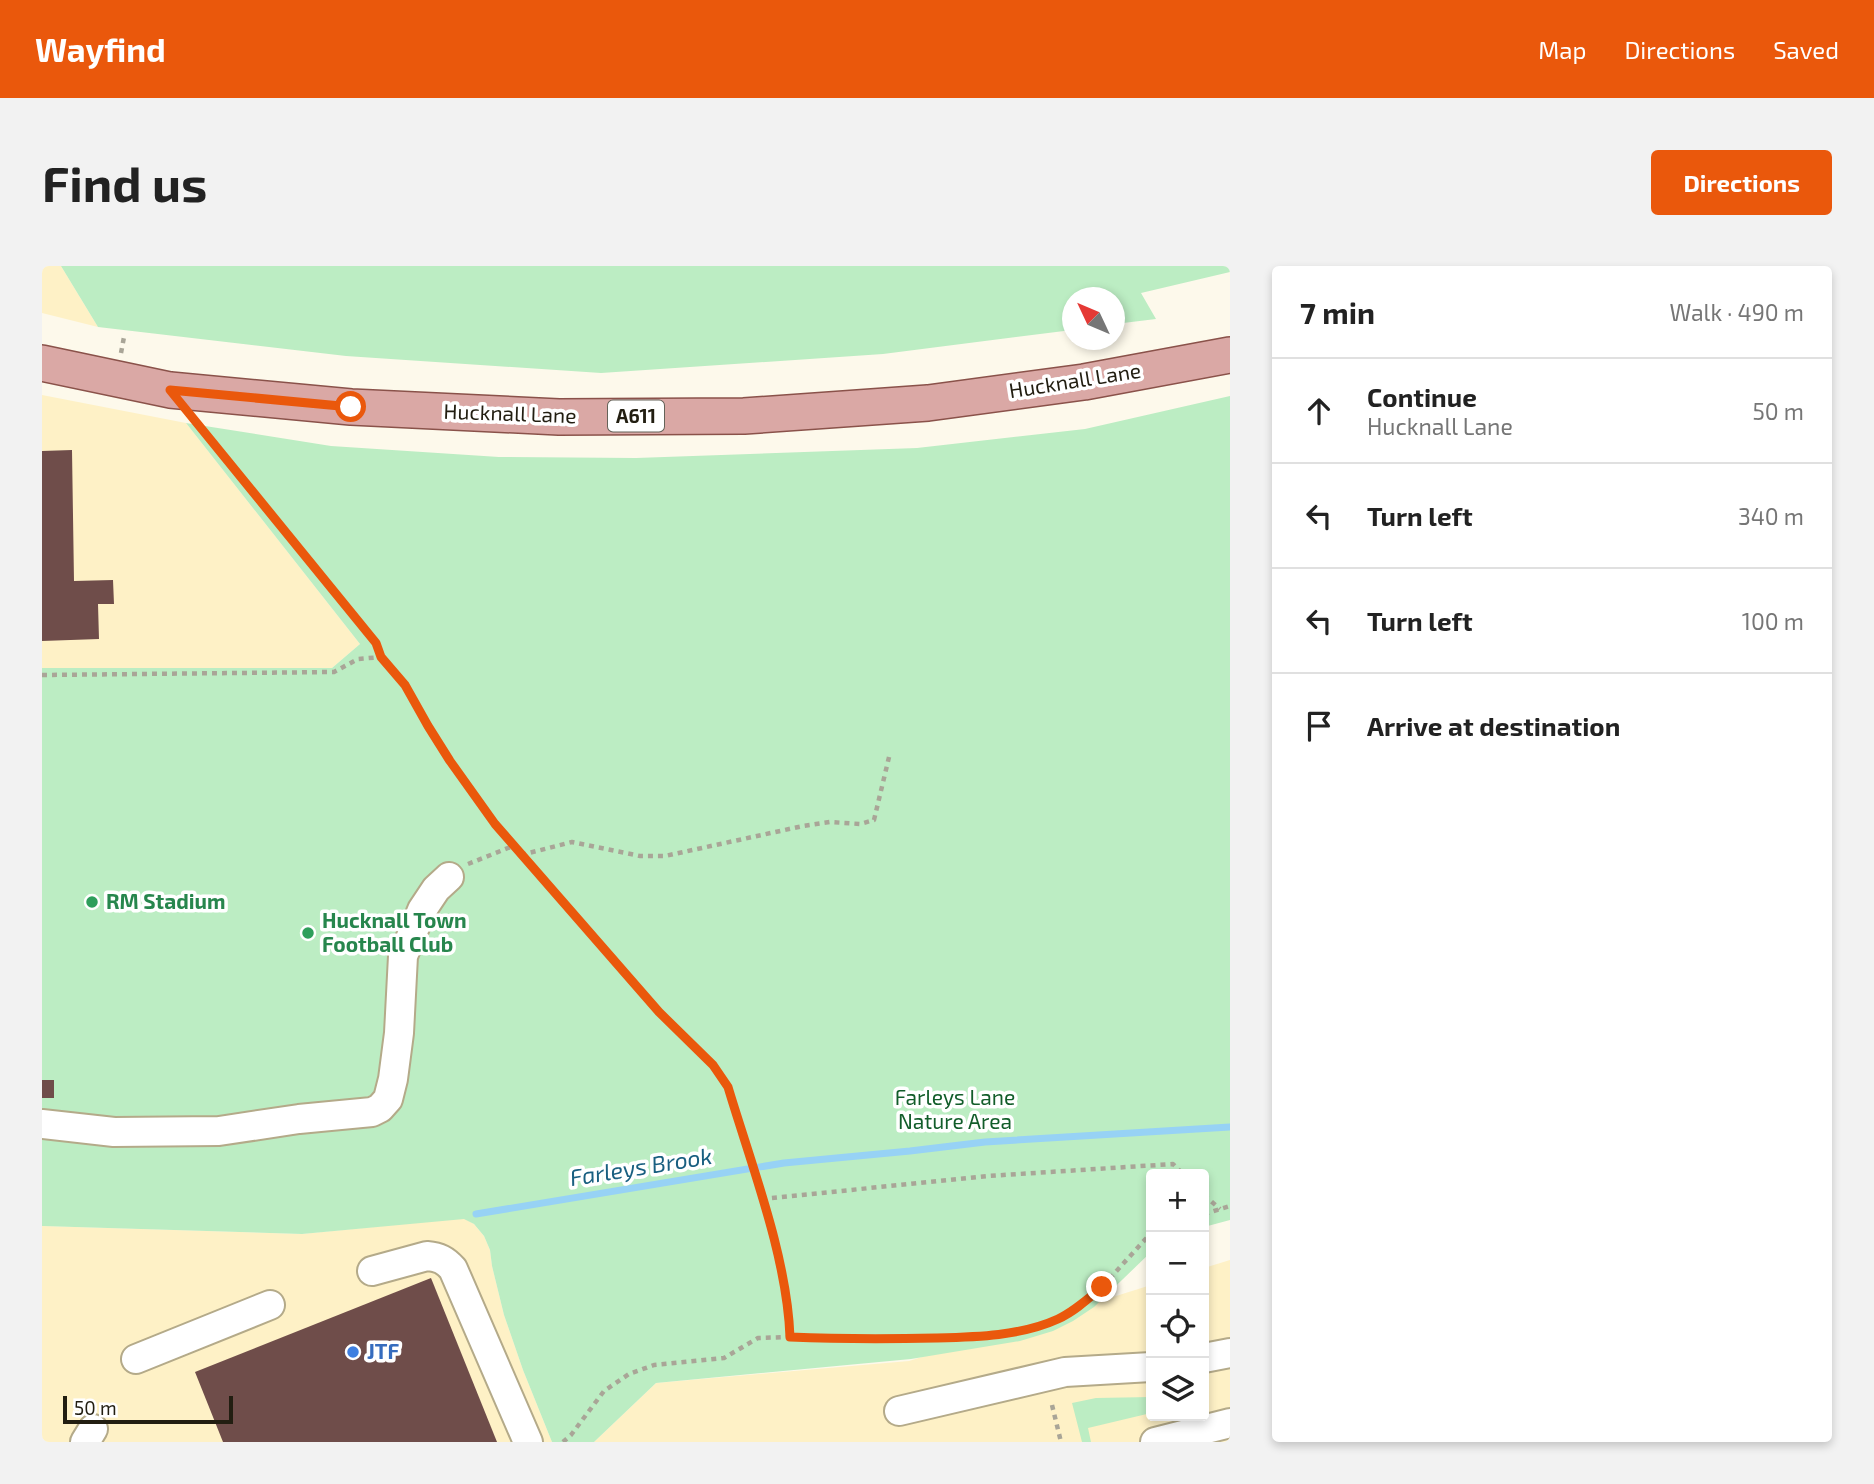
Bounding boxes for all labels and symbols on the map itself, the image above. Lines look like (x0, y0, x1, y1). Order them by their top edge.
north arrow (1062, 287, 1125, 350)
street label: Hucknall Lane (1007, 357, 1142, 402)
route start (335, 391, 366, 422)
street label: Hucknall Lane (443, 398, 577, 427)
road number: A611 (608, 400, 664, 432)
place label: RM Stadium (106, 888, 225, 913)
marker: RM Stadium (84, 894, 100, 910)
place label: Hucknall Town Football Club (322, 907, 467, 956)
marker: Hucknall Town Football Club (300, 925, 316, 941)
park label: Farleys Lane Nature Area (895, 1084, 1015, 1133)
water label: Farleys Brook (568, 1141, 714, 1191)
route end (1086, 1271, 1117, 1302)
place label: JTF (367, 1338, 399, 1363)
marker: JTF (345, 1344, 361, 1360)
scale bar (63, 1393, 233, 1425)

